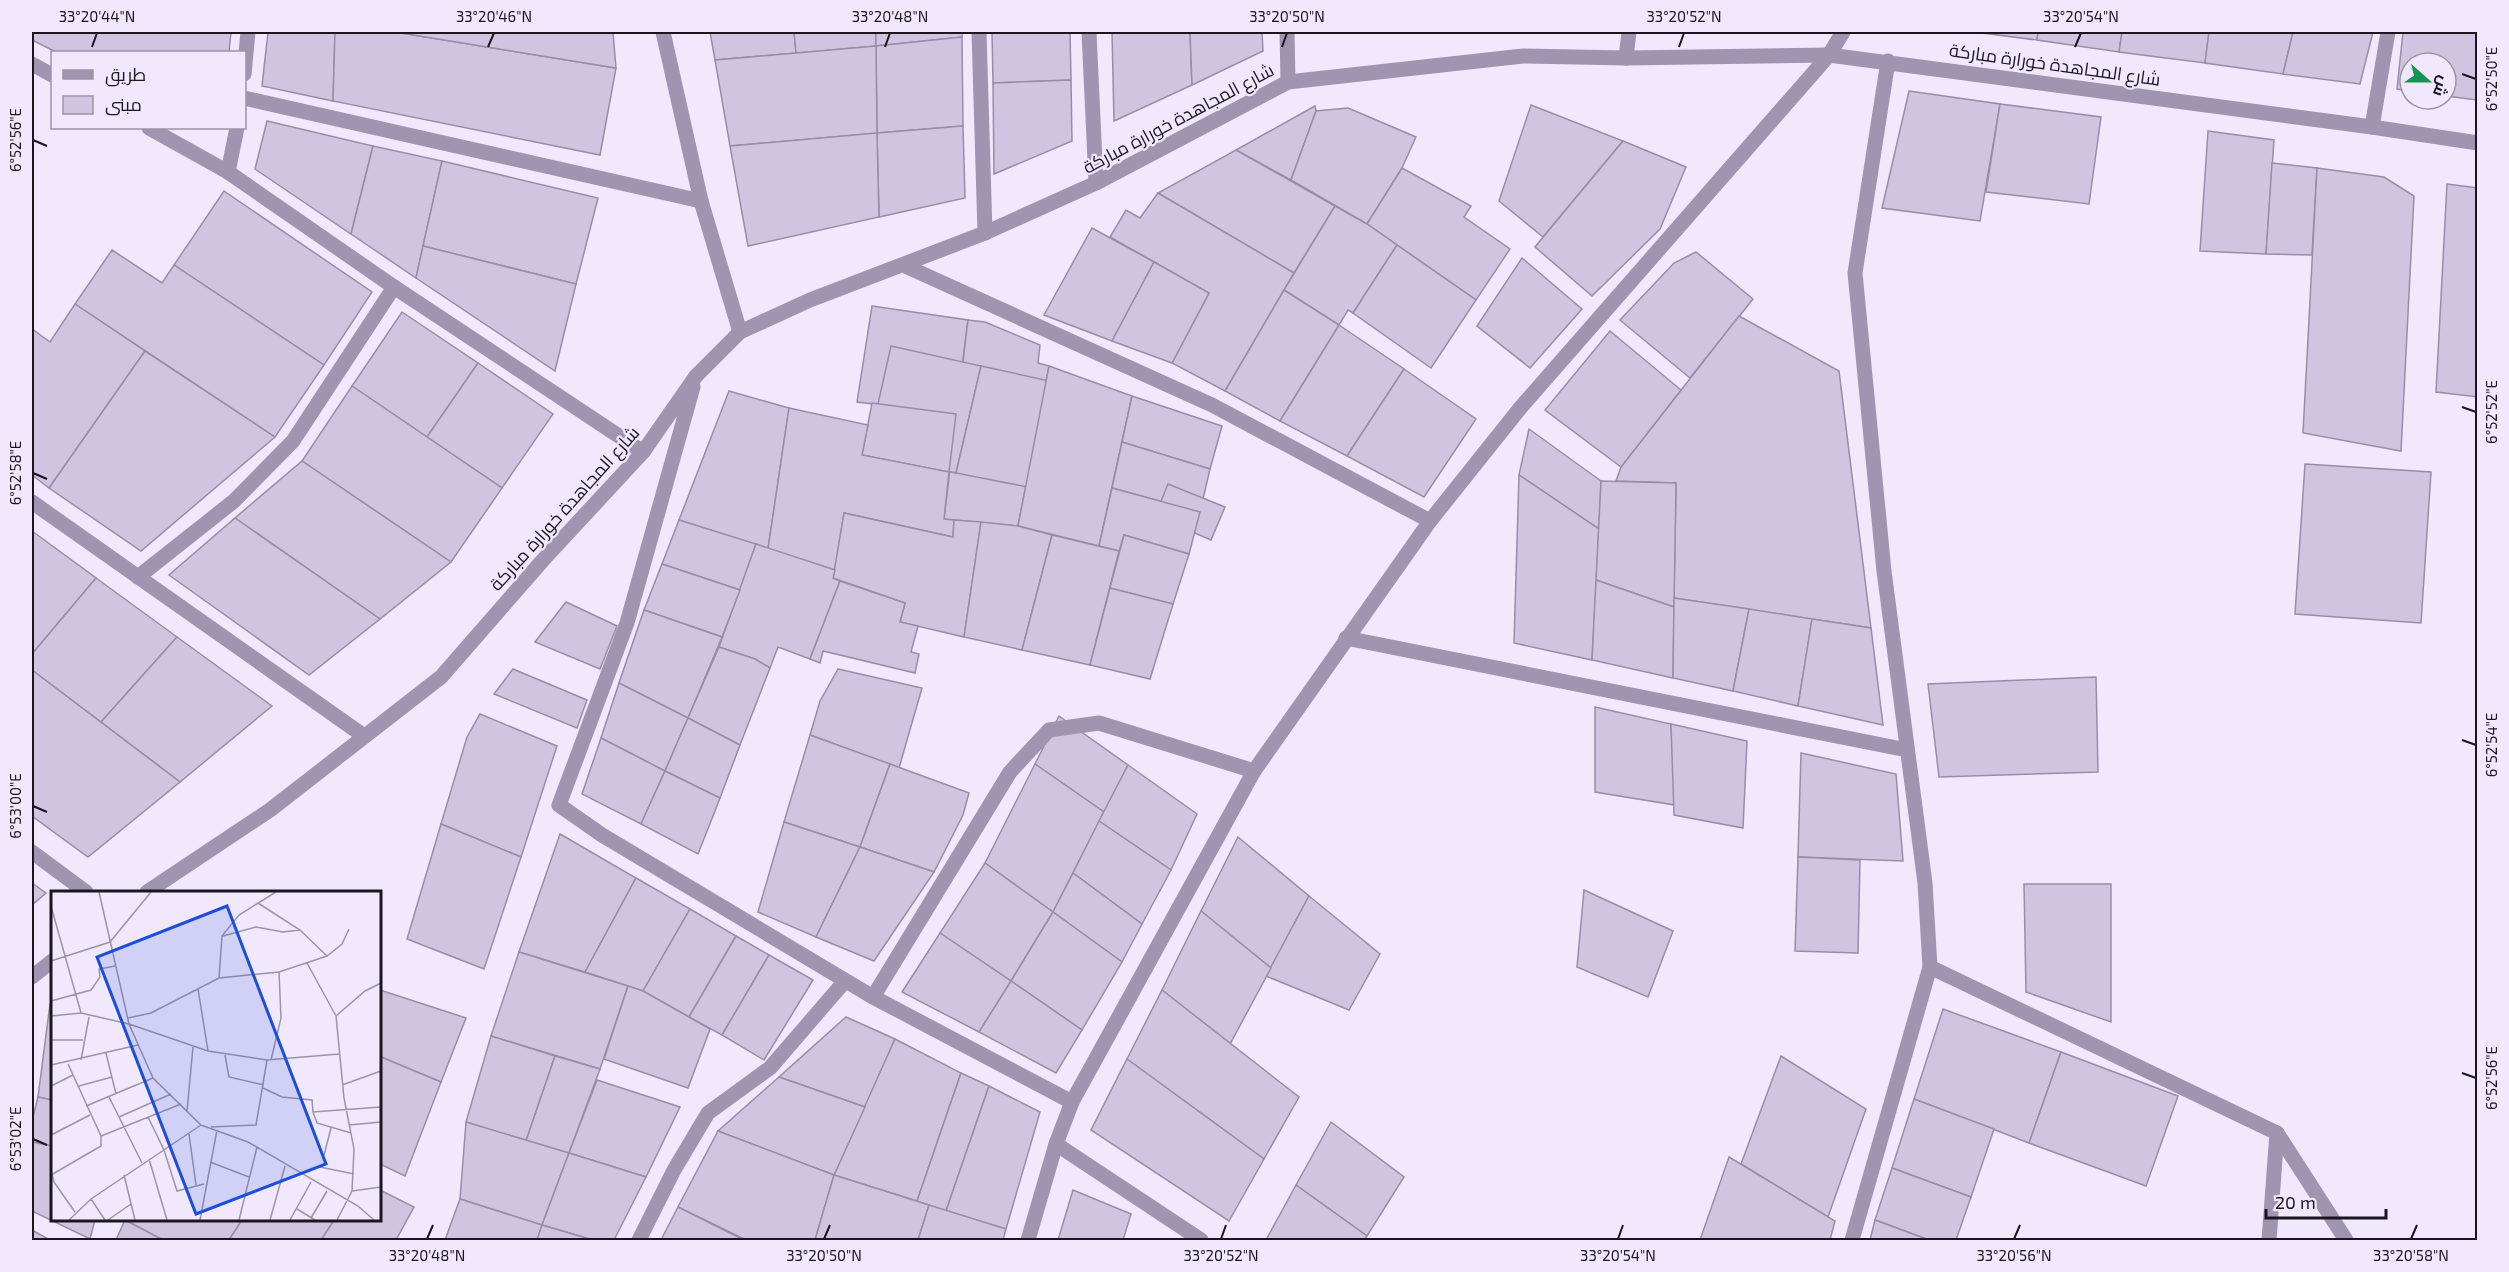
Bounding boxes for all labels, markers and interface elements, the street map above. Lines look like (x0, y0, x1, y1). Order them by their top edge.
text: 33°20'44"N (59, 7, 135, 25)
text: 33°20'46"N (456, 7, 532, 25)
text: 33°20'48"N (852, 7, 928, 25)
text: 33°20'50"N (1249, 7, 1325, 25)
text: 33°20'52"N (1646, 7, 1722, 25)
text: 33°20'54"N (2043, 7, 2119, 25)
street label: شارع المجاهدة خورارة مباركة (1948, 38, 2162, 92)
text: 6°52'50"E (2482, 47, 2500, 111)
legend (51, 51, 246, 129)
north arrow (2398, 51, 2458, 111)
street label: شارع المجاهدة خورارة مباركة (1079, 58, 1278, 180)
text: طريق (105, 63, 146, 87)
text: ش (2429, 73, 2455, 100)
text: مبنى (105, 93, 142, 116)
text: 6°52'56"E (6, 108, 24, 172)
text: 6°52'52"E (2482, 380, 2500, 444)
street label: شارع المجاهدة خورارة مباركة (484, 421, 645, 596)
text: 6°52'58"E (6, 441, 24, 505)
text: 6°52'54"E (2482, 713, 2500, 777)
text: 6°53'00"E (6, 773, 24, 839)
inset map (51, 891, 381, 1221)
text: 6°52'56"E (2482, 1046, 2500, 1110)
text: 6°53'02"E (6, 1107, 24, 1171)
scale bar (2266, 1182, 2386, 1220)
text: 20 m (2275, 1191, 2316, 1213)
text: 33°20'48"N (389, 1246, 465, 1264)
text: 33°20'50"N (786, 1246, 862, 1264)
text: 33°20'52"N (1183, 1246, 1259, 1264)
text: 33°20'54"N (1580, 1246, 1656, 1264)
text: 33°20'56"N (1976, 1246, 2052, 1264)
text: 33°20'58"N (2373, 1246, 2449, 1264)

